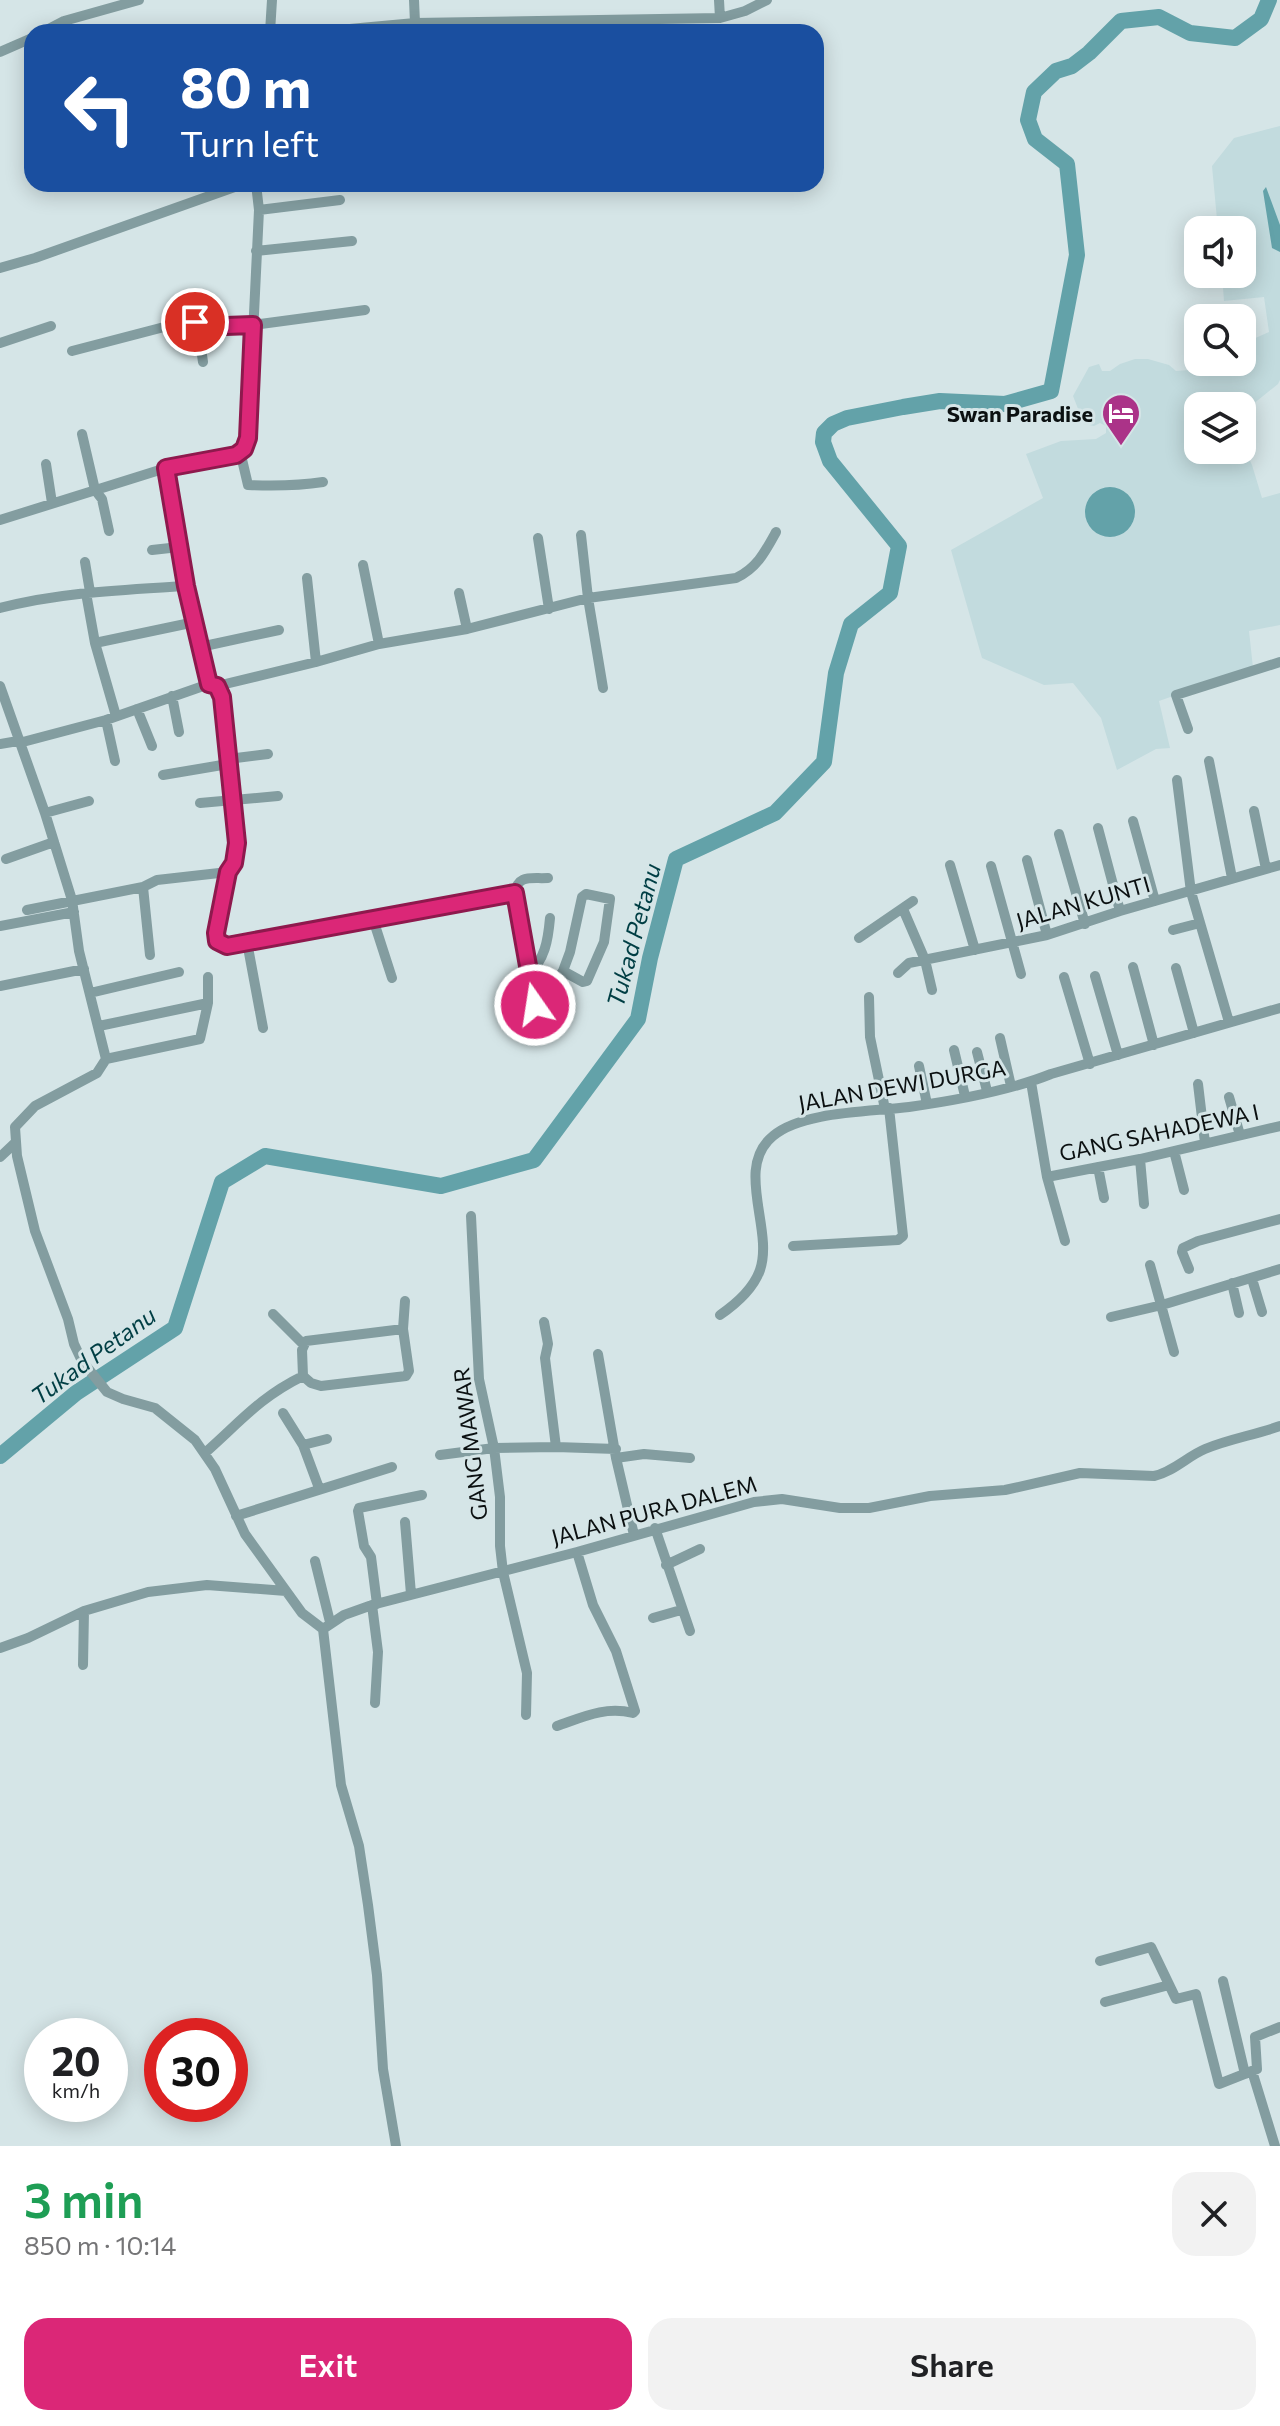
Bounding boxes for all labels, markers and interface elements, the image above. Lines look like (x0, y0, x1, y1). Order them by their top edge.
text: 80 m (180, 51, 311, 120)
icon: left (48, 56, 152, 160)
text: Turn left (180, 120, 319, 164)
map controls (1184, 216, 1256, 464)
button: sound (1184, 216, 1256, 288)
pin (161, 288, 229, 356)
icon: arrive (173, 300, 217, 344)
button: search (1184, 304, 1256, 376)
hotel icon: Swan Paradise (1100, 392, 1142, 447)
button: layers (1184, 392, 1256, 464)
place label: Swan Paradise (947, 400, 1093, 427)
water label: Tukad Petanu (600, 860, 666, 1010)
street label: JALAN KUNTI (1013, 870, 1153, 934)
position arrow (493, 963, 577, 1047)
street label: JALAN DEWI DURGA (796, 1053, 1008, 1117)
street label: GANG SAHADEWA I (1057, 1098, 1261, 1166)
water label: Tukad Petanu (25, 1300, 161, 1410)
street label: GANG MAWAR (447, 1366, 493, 1522)
street label: JALAN PURA DALEM (548, 1470, 760, 1550)
speed limit sign: 30 (144, 2018, 248, 2122)
text: 20 (51, 2035, 101, 2084)
text: km/h (52, 2078, 100, 2102)
text: 3 min (24, 2169, 144, 2228)
button: close (1172, 2172, 1256, 2256)
text: 850 m · 10:14 (24, 2229, 176, 2260)
button: Exit (24, 2318, 632, 2410)
button: Share (648, 2318, 1256, 2410)

